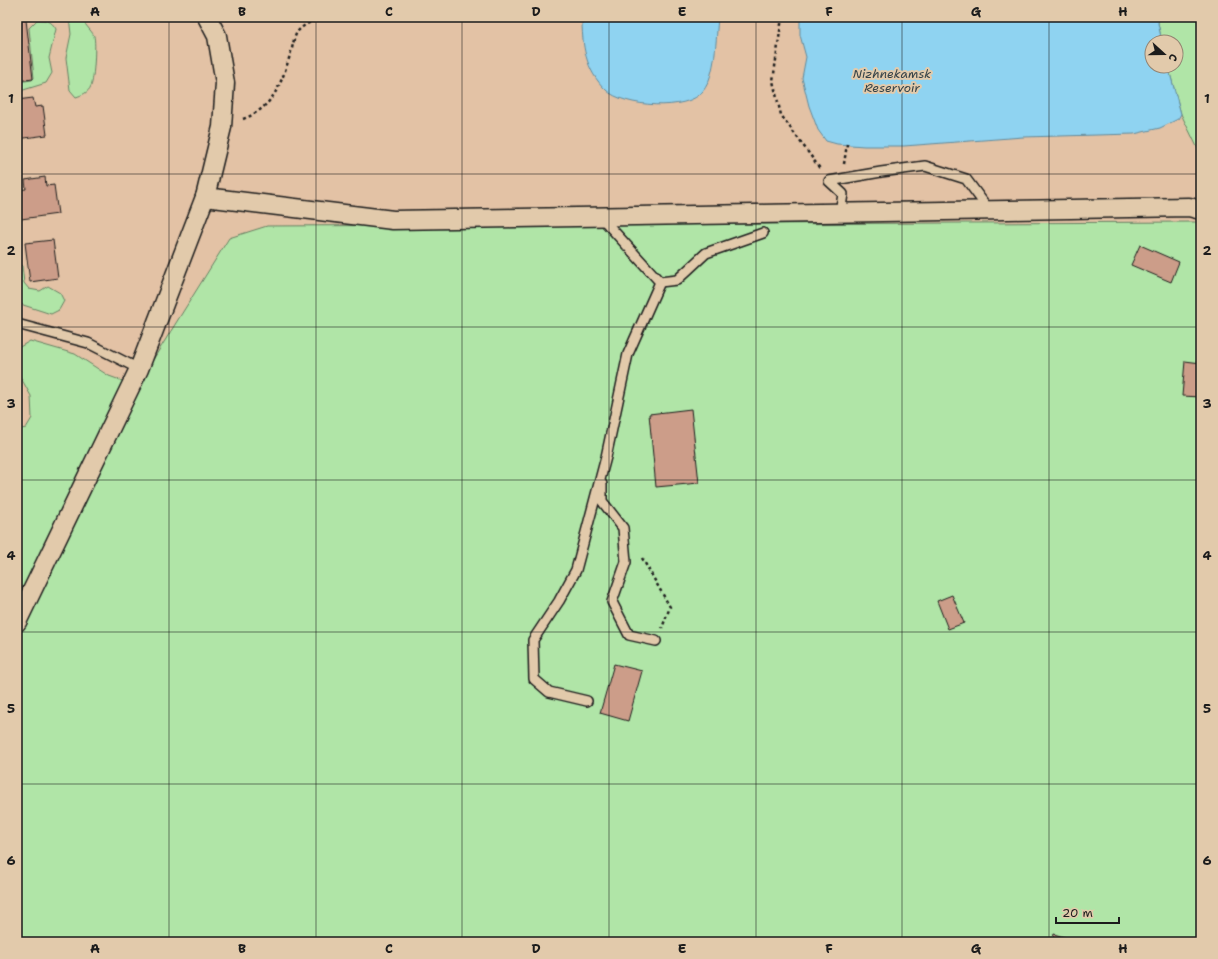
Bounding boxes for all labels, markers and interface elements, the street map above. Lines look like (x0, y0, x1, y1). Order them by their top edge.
text: A (90, 3, 100, 20)
text: B (238, 3, 246, 20)
text: C (385, 3, 393, 20)
text: D (531, 3, 541, 20)
text: E (678, 3, 687, 20)
text: F (825, 3, 833, 20)
text: G (971, 3, 982, 20)
text: H (1118, 3, 1128, 20)
north arrow (1144, 34, 1184, 74)
text: С (1165, 52, 1181, 63)
water label: Nizhnekamsk Reservoir (853, 66, 931, 96)
text: 1 (8, 90, 14, 107)
text: 1 (1204, 90, 1210, 107)
text: 2 (6, 242, 16, 259)
text: 2 (1202, 242, 1212, 259)
text: 3 (6, 395, 16, 412)
text: 3 (1202, 395, 1212, 412)
text: 4 (6, 547, 16, 564)
text: 4 (1202, 547, 1212, 564)
text: 5 (7, 700, 15, 717)
text: 5 (1203, 700, 1211, 717)
text: 6 (6, 852, 16, 869)
text: 6 (1202, 852, 1212, 869)
scale bar (1056, 899, 1119, 925)
text: 20 m (1062, 905, 1093, 921)
text: A (90, 940, 100, 957)
text: B (238, 940, 246, 957)
text: C (385, 940, 393, 957)
text: D (531, 940, 541, 957)
text: E (678, 940, 687, 957)
text: F (825, 940, 833, 957)
text: G (971, 940, 982, 957)
text: H (1118, 940, 1128, 957)

